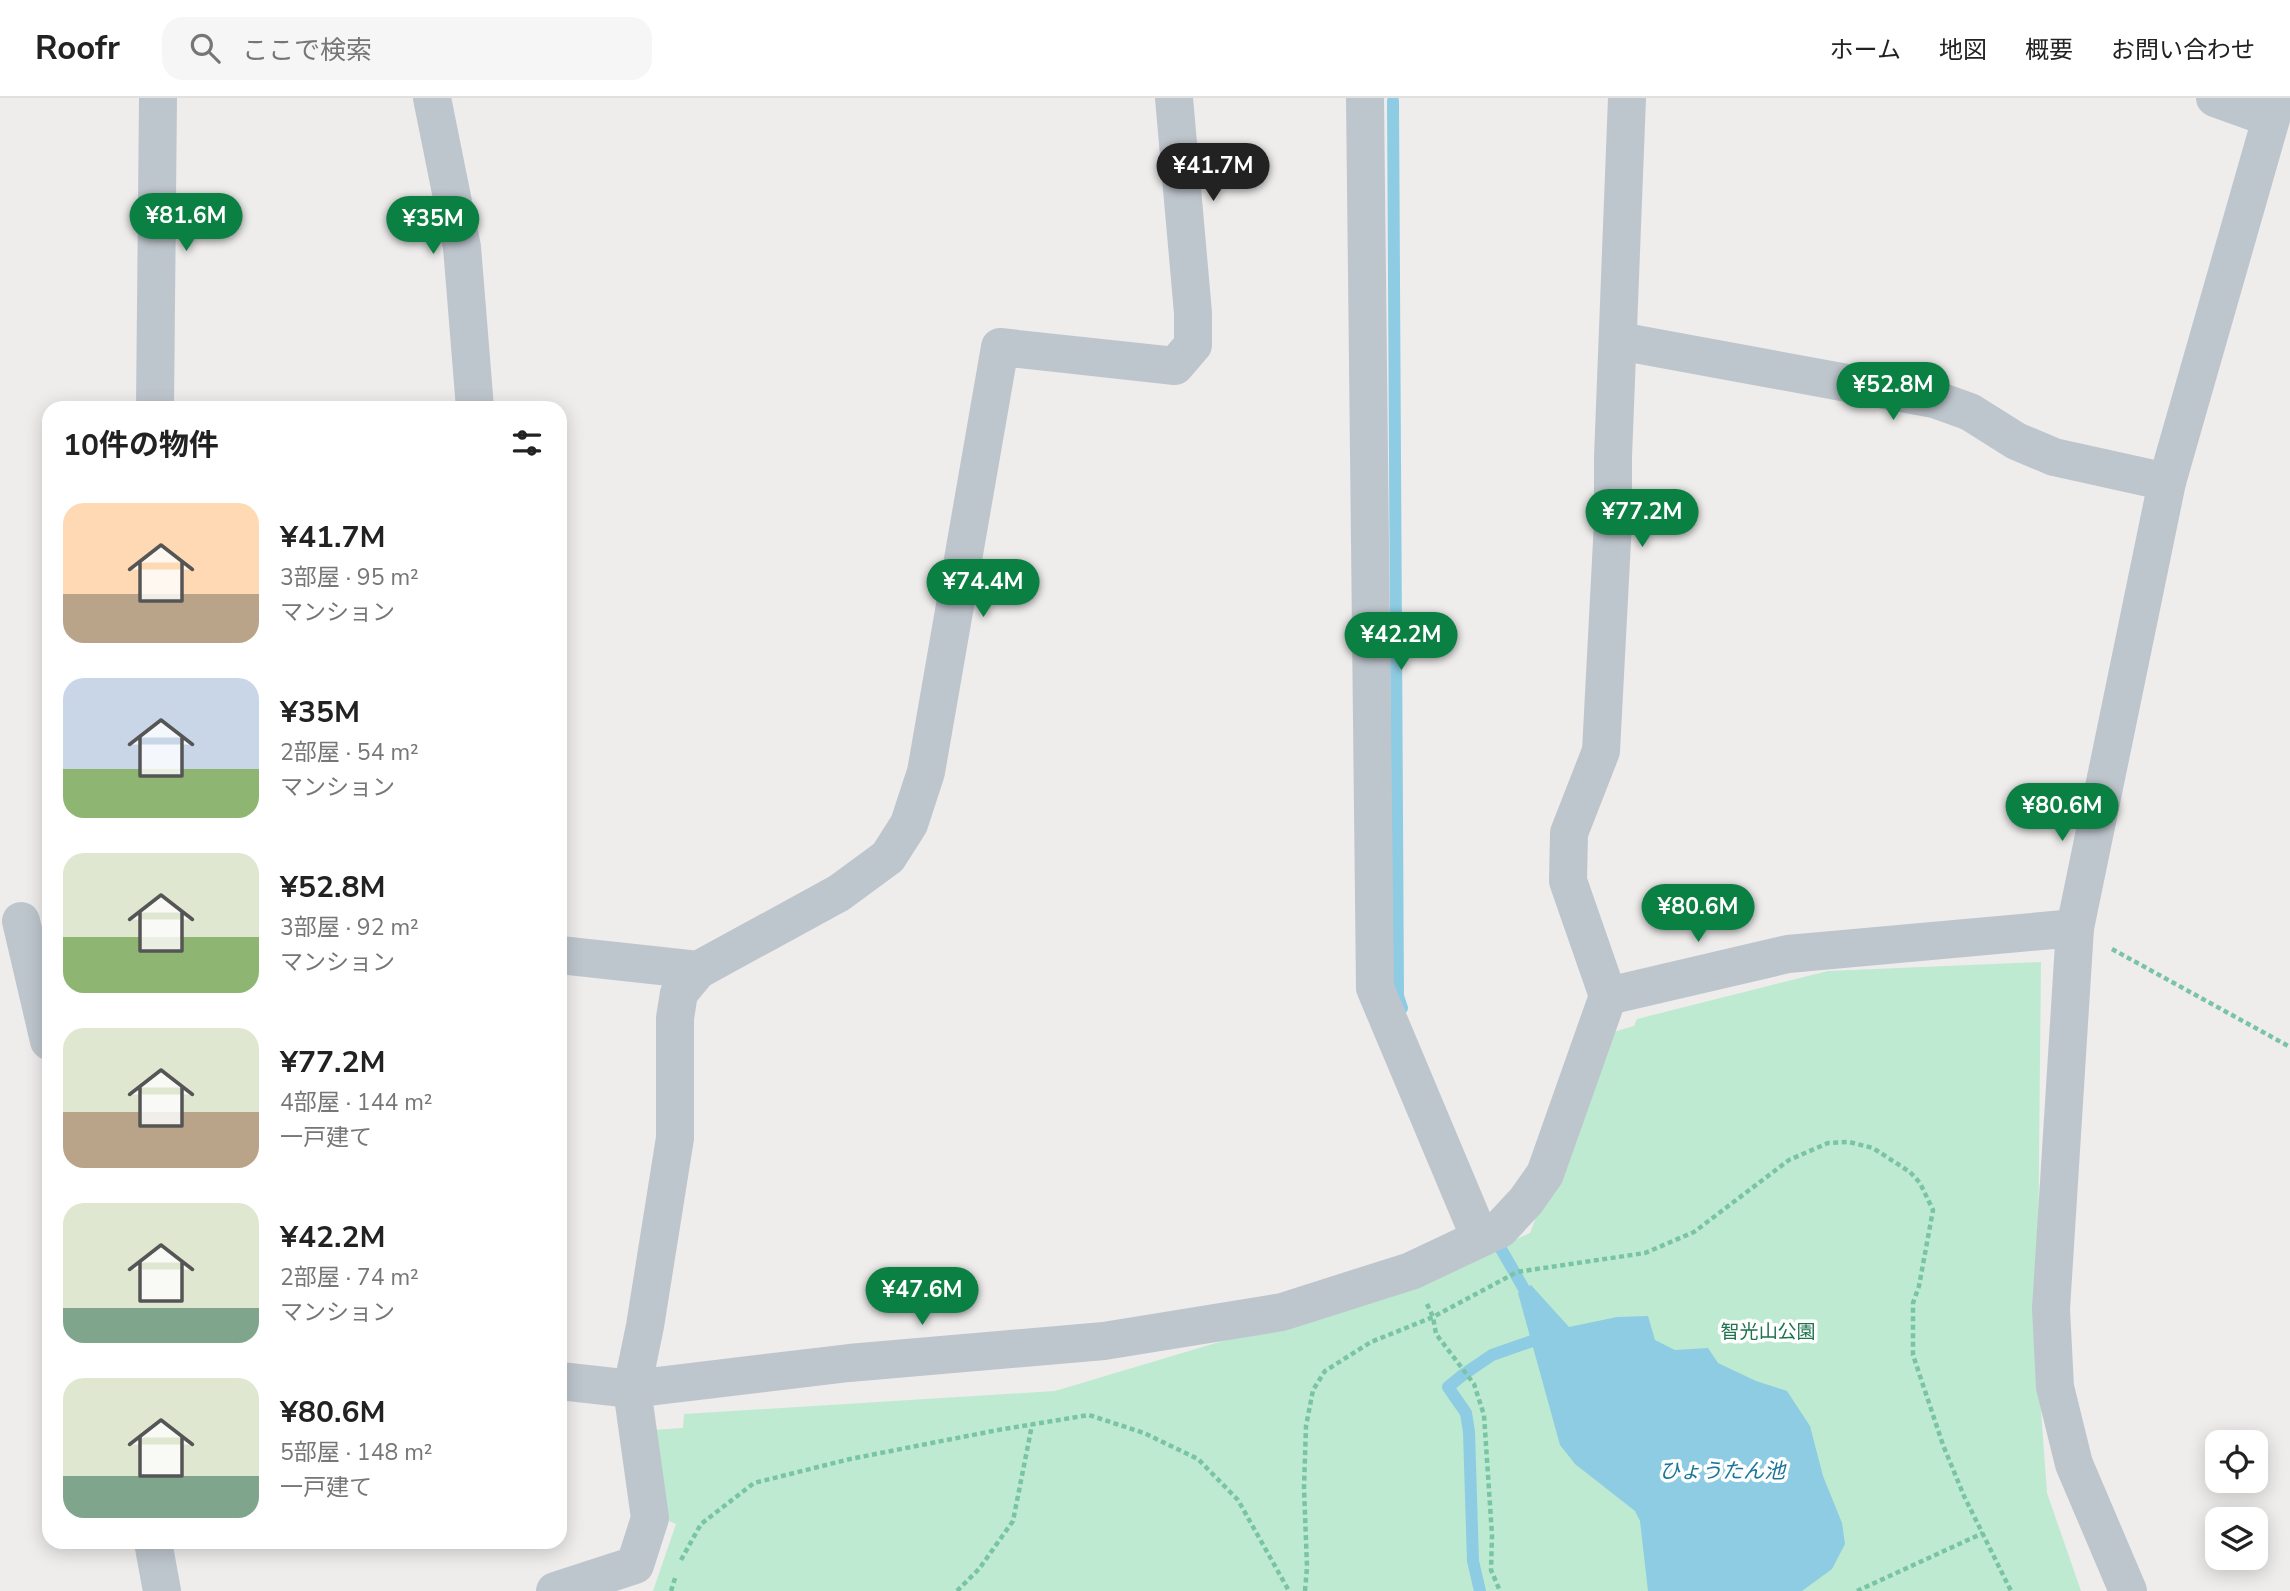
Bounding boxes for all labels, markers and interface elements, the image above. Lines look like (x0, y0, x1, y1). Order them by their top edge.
search box (162, 17, 652, 80)
text: Roofr (35, 26, 120, 71)
icon: search (186, 29, 224, 67)
text: ここで検索 (242, 33, 372, 68)
text: ホーム (1830, 34, 1901, 66)
text: 地図 (1939, 34, 1987, 66)
text: 概要 (2025, 34, 2073, 66)
text: お問い合わせ (2111, 34, 2255, 66)
pin: ¥41.7M (1156, 144, 1270, 203)
text: ¥41.7M (1173, 150, 1253, 181)
pin: ¥81.6M (129, 194, 243, 253)
pin: ¥35M (392, 197, 474, 256)
text: ¥81.6M (146, 200, 226, 231)
text: ¥35M (402, 203, 464, 234)
pin: ¥52.8M (1836, 362, 1950, 422)
text: ¥52.8M (1853, 369, 1933, 400)
icon: filters (508, 424, 546, 462)
text: 10件の物件 (63, 425, 219, 466)
pin: ¥77.2M (1585, 490, 1699, 549)
text: ¥77.2M (1602, 496, 1682, 527)
text: ¥41.7M (280, 517, 385, 558)
icon: home (119, 531, 203, 615)
pin: ¥74.4M (926, 560, 1040, 619)
text: 3部屋 · 95 m² (280, 562, 419, 593)
text: ¥74.4M (943, 566, 1023, 597)
text: マンション (280, 597, 395, 628)
pin: ¥42.2M (1344, 612, 1458, 672)
text: ¥42.2M (1361, 619, 1441, 650)
text: ¥35M (280, 692, 360, 733)
icon: home (119, 706, 203, 790)
text: 2部屋 · 54 m² (280, 737, 419, 768)
text: マンション (280, 772, 395, 803)
pin: ¥80.6M (2005, 784, 2119, 843)
text: ¥80.6M (2022, 790, 2102, 821)
text: ¥52.8M (280, 867, 385, 908)
icon: home (119, 881, 203, 965)
pin: ¥80.6M (1641, 884, 1755, 944)
text: ¥80.6M (1658, 891, 1738, 922)
text: 3部屋 · 92 m² (280, 912, 419, 943)
text: マンション (280, 947, 395, 978)
text: ¥77.2M (280, 1042, 385, 1083)
icon: home (119, 1056, 203, 1140)
text: 4部屋 · 144 m² (280, 1087, 433, 1118)
text: 一戸建て (280, 1122, 372, 1153)
text: ¥42.2M (280, 1217, 385, 1258)
icon: home (119, 1231, 203, 1315)
text: 2部屋 · 74 m² (280, 1262, 419, 1293)
pin: ¥47.6M (865, 1268, 979, 1327)
text: ¥47.6M (882, 1274, 962, 1305)
text: マンション (280, 1297, 395, 1328)
park label: 智光山公園 (1720, 1319, 1816, 1345)
text: ¥80.6M (280, 1392, 385, 1433)
icon: home (119, 1406, 203, 1490)
map controls (2205, 1430, 2268, 1570)
button: locate (2205, 1430, 2268, 1493)
text: 5部屋 · 148 m² (280, 1437, 433, 1468)
water label: ひょうたん池 (1659, 1457, 1787, 1485)
text: 一戸建て (280, 1472, 372, 1503)
button: layers (2205, 1507, 2268, 1570)

